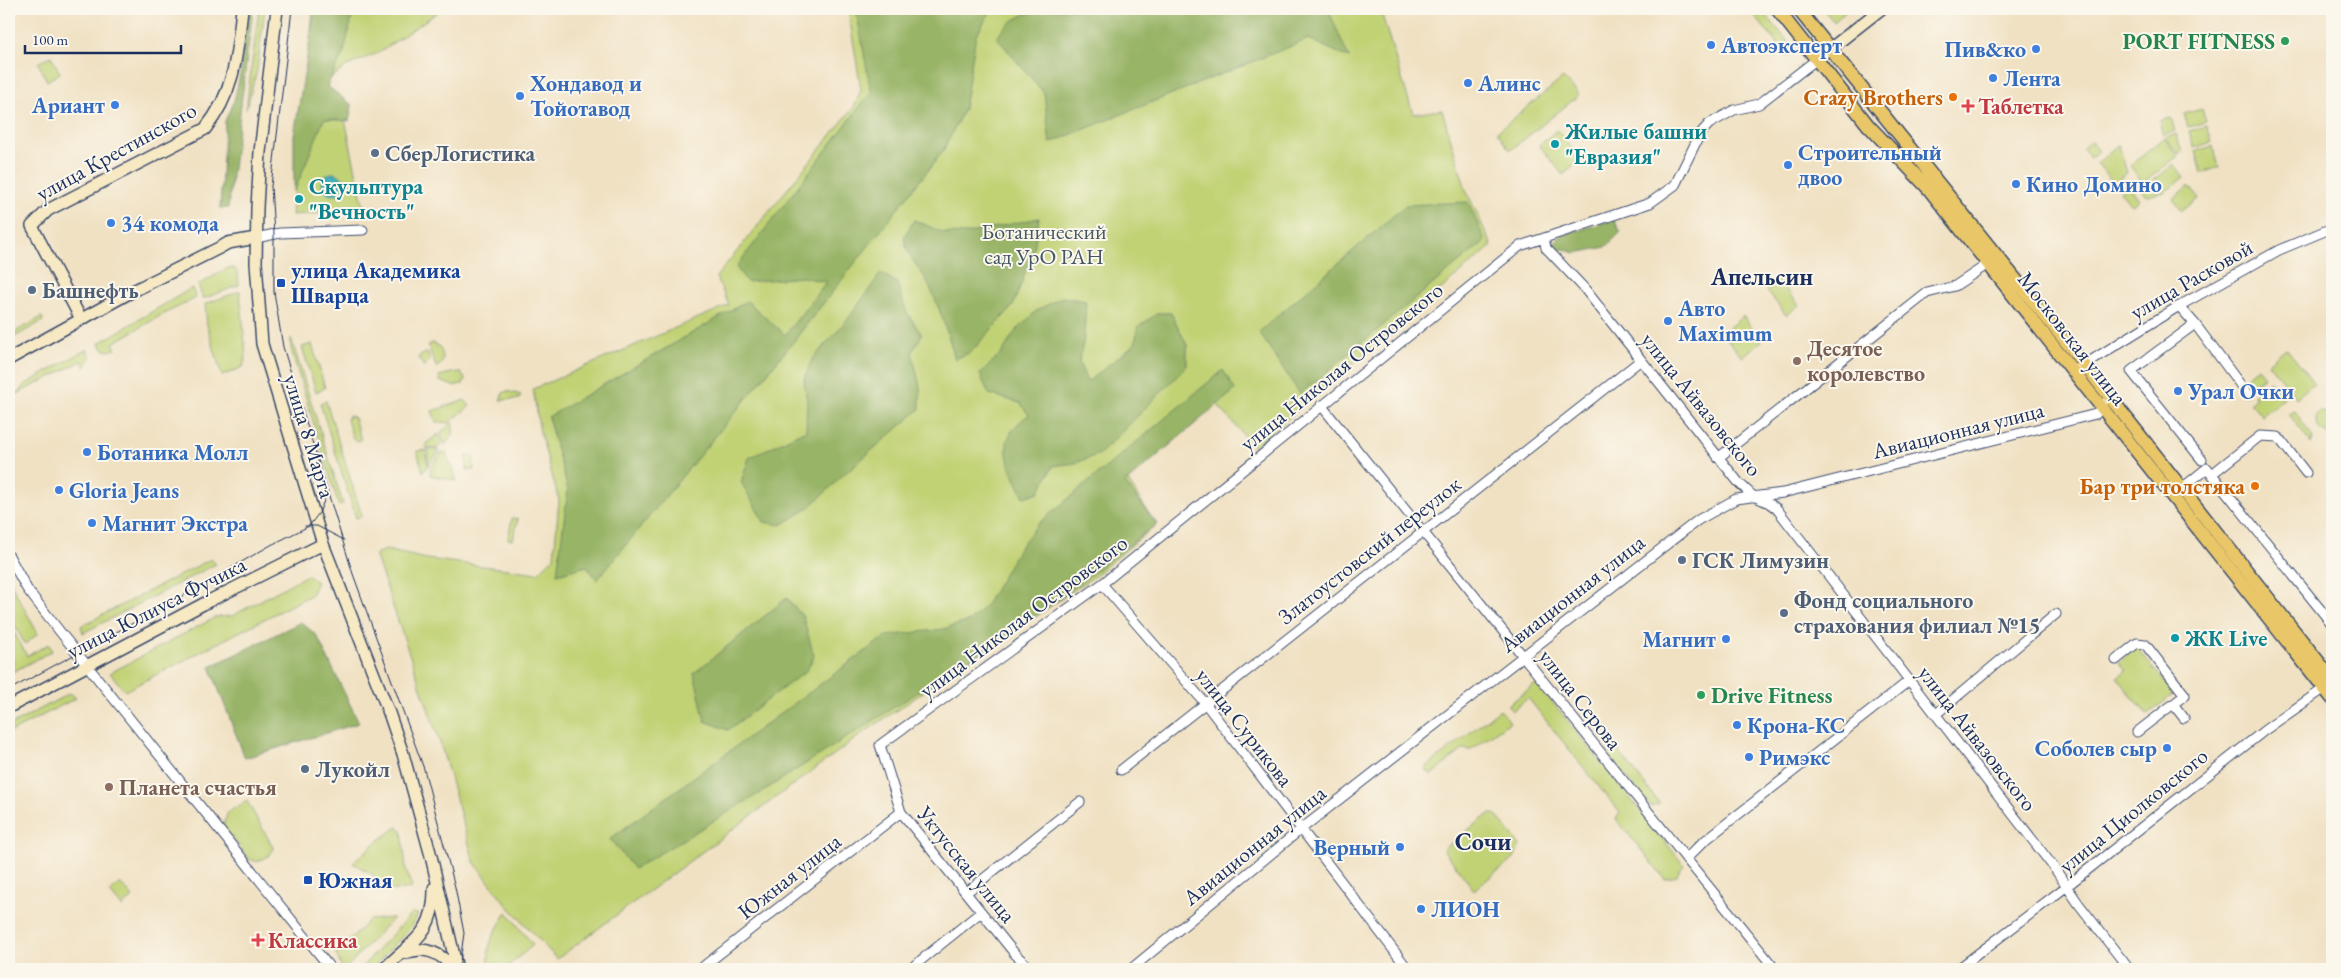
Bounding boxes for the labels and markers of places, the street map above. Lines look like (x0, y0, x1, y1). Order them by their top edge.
place label: PORT FITNESS (2122, 27, 2275, 56)
place label: Автоэксперт (1720, 31, 1842, 60)
place label: Пив&ко (1945, 35, 2026, 64)
marker: PORT FITNESS (2279, 35, 2291, 47)
marker: Автоэксперт (1705, 39, 1717, 51)
marker: Пив&ко (2030, 43, 2042, 55)
place label: Лента (2003, 64, 2061, 93)
place label: Хондавод и Тойотавод (529, 69, 642, 123)
place label: Алинс (1477, 69, 1541, 98)
marker: Лента (1987, 72, 1999, 84)
marker: Алинс (1462, 77, 1474, 89)
place label: Crazy Brothers (1803, 83, 1943, 112)
marker: Хондавод и Тойотавод (514, 90, 526, 102)
place label: Ариант (31, 91, 105, 120)
marker: Crazy Brothers (1947, 91, 1959, 103)
place label: Таблетка (1978, 92, 2064, 121)
marker: Ариант (109, 99, 121, 111)
marker: Таблетка (1962, 100, 1974, 112)
place label: Жилые башни "Евразия" (1564, 117, 1707, 171)
marker: Жилые башни "Евразия" (1549, 138, 1561, 150)
place label: Строительный двоо (1798, 138, 1942, 192)
place label: СберЛогистика (385, 139, 536, 168)
marker: СберЛогистика (369, 147, 381, 159)
marker: Строительный двоо (1782, 159, 1794, 171)
place label: Кино Домино (2026, 170, 2162, 199)
place label: Скульптура "Вечность" (309, 172, 424, 226)
marker: Кино Домино (2010, 178, 2022, 190)
marker: Скульптура "Вечность" (293, 193, 305, 205)
place label: 34 комода (121, 209, 219, 238)
marker: 34 комода (105, 217, 117, 229)
place label: улица Академика Шварца (291, 256, 461, 310)
place label: Башнефть (42, 276, 139, 305)
marker: улица Академика Шварца (275, 277, 287, 289)
marker: Башнефть (26, 284, 38, 296)
place label: Авто Maximum (1677, 294, 1773, 348)
marker: Авто Maximum (1662, 315, 1674, 327)
place label: Десятое королевство (1807, 334, 1925, 388)
marker: Десятое королевство (1791, 355, 1803, 367)
place label: Урал Очки (2187, 377, 2294, 406)
marker: Урал Очки (2172, 385, 2184, 397)
place label: Ботаника Молл (97, 438, 248, 467)
marker: Ботаника Молл (81, 446, 93, 458)
place label: Бар три толстяка (2080, 472, 2245, 501)
place label: Gloria Jeans (69, 476, 179, 505)
marker: Бар три толстяка (2249, 480, 2261, 492)
marker: Gloria Jeans (53, 484, 65, 496)
place label: Магнит Экстра (102, 509, 248, 538)
marker: Магнит Экстра (86, 517, 98, 529)
place label: ГСК Лимузин (1692, 546, 1829, 575)
marker: ГСК Лимузин (1676, 554, 1688, 566)
place label: Фонд социального страхования филиал №15 (1794, 586, 2041, 640)
marker: Фонд социального страхования филиал №15 (1778, 607, 1790, 619)
place label: ЖК Live (2184, 624, 2267, 653)
place label: Магнит (1642, 625, 1716, 654)
marker: ЖК Live (2169, 632, 2181, 644)
marker: Магнит (1720, 633, 1732, 645)
place label: Drive Fitness (1711, 681, 1832, 710)
marker: Drive Fitness (1695, 689, 1707, 701)
place label: Крона-КС (1747, 711, 1845, 740)
marker: Крона-КС (1731, 719, 1743, 731)
place label: Соболев сыр (2035, 734, 2157, 763)
marker: Соболев сыр (2161, 742, 2173, 754)
place label: Римэкс (1759, 743, 1830, 772)
marker: Римэкс (1743, 751, 1755, 763)
place label: Лукойл (315, 755, 390, 784)
marker: Лукойл (299, 763, 311, 775)
place label: Планета счастья (119, 773, 277, 802)
marker: Планета счастья (103, 781, 115, 793)
place label: Верный (1313, 833, 1390, 862)
marker: Верный (1394, 841, 1406, 853)
place label: Южная (318, 866, 393, 895)
marker: Южная (302, 874, 314, 886)
place label: ЛИОН (1431, 895, 1500, 924)
marker: ЛИОН (1415, 903, 1427, 915)
place label: Классика (268, 926, 358, 955)
marker: Классика (252, 934, 264, 946)

